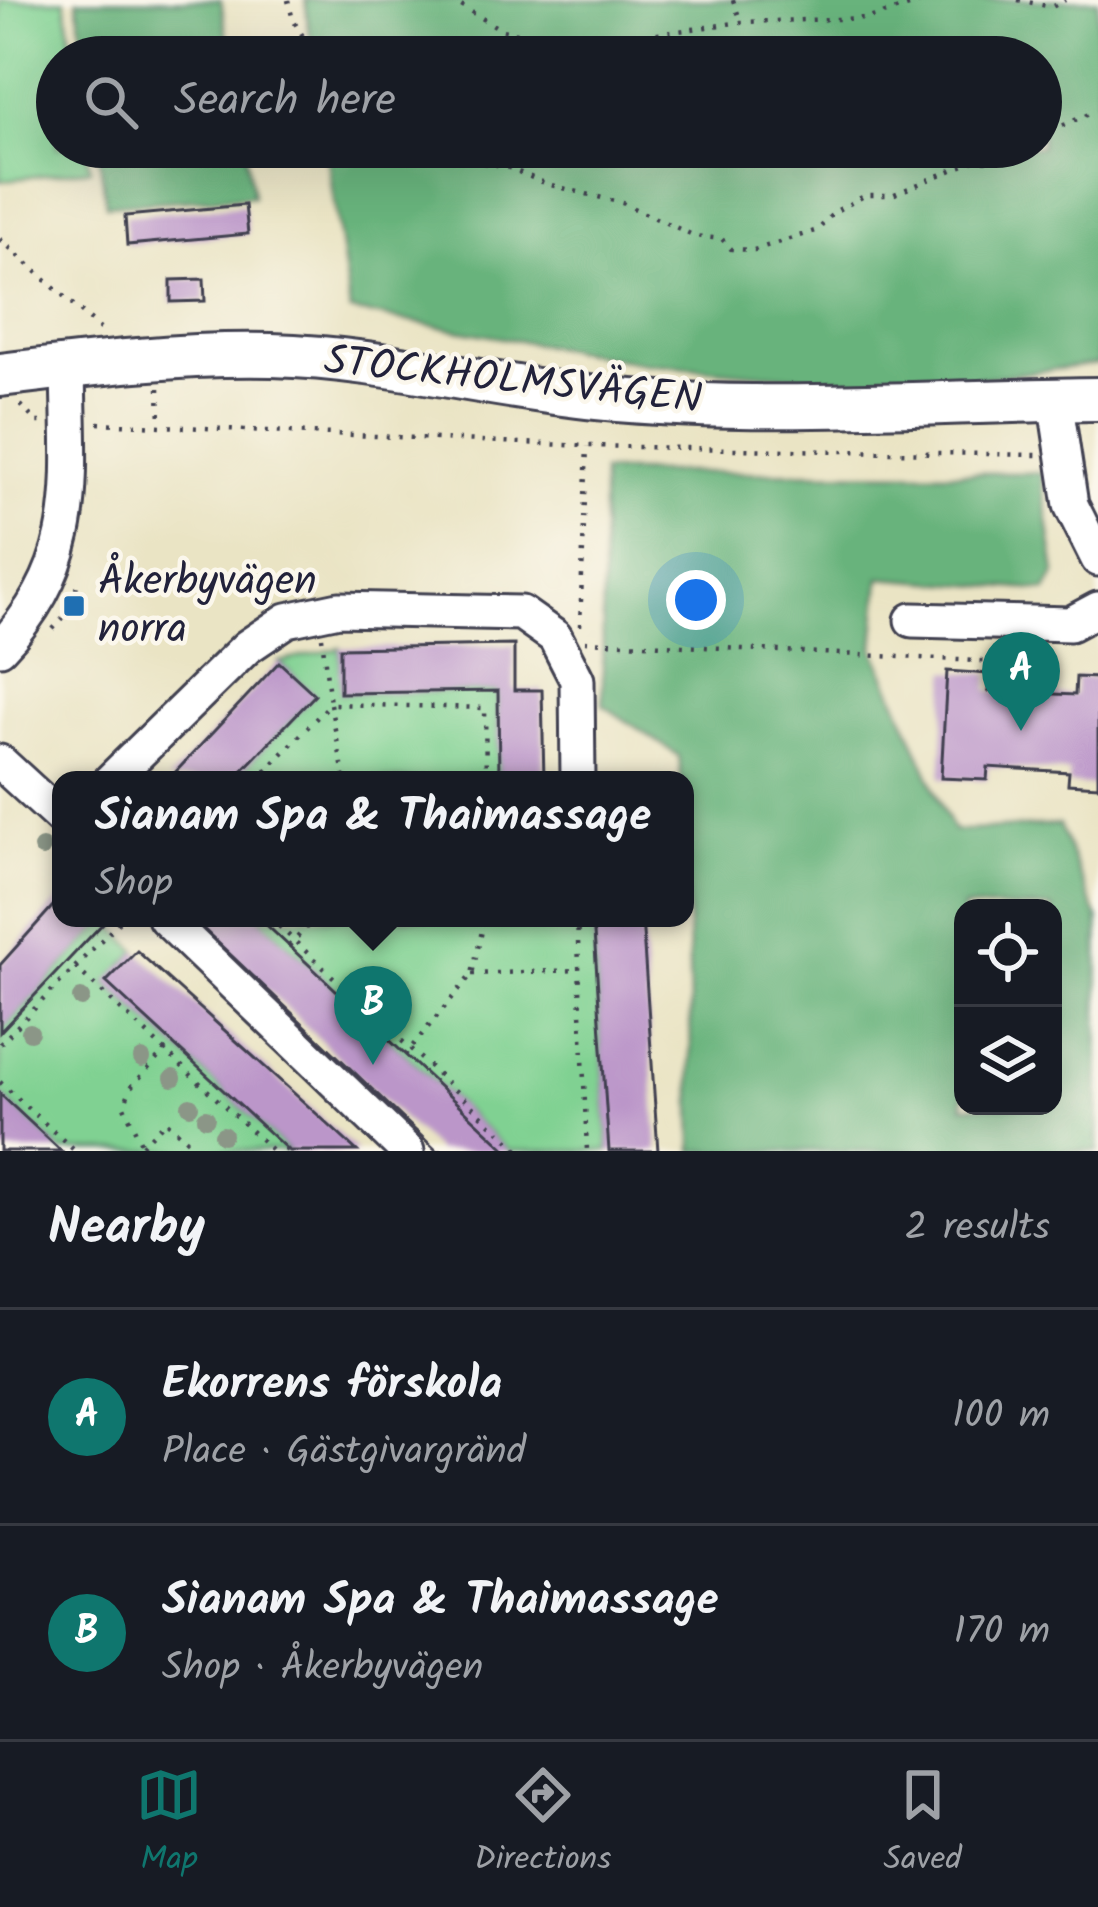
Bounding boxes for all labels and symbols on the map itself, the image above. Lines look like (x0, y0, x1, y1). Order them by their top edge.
street label: STOCKHOLMSVÄGEN (321, 328, 705, 434)
place label: Åkerbyvägen norra (98, 549, 317, 664)
your location (666, 570, 726, 630)
marker: Åkerbyvägen norra (61, 593, 87, 619)
pin: A (982, 632, 1060, 731)
pin: B (334, 966, 412, 1065)

